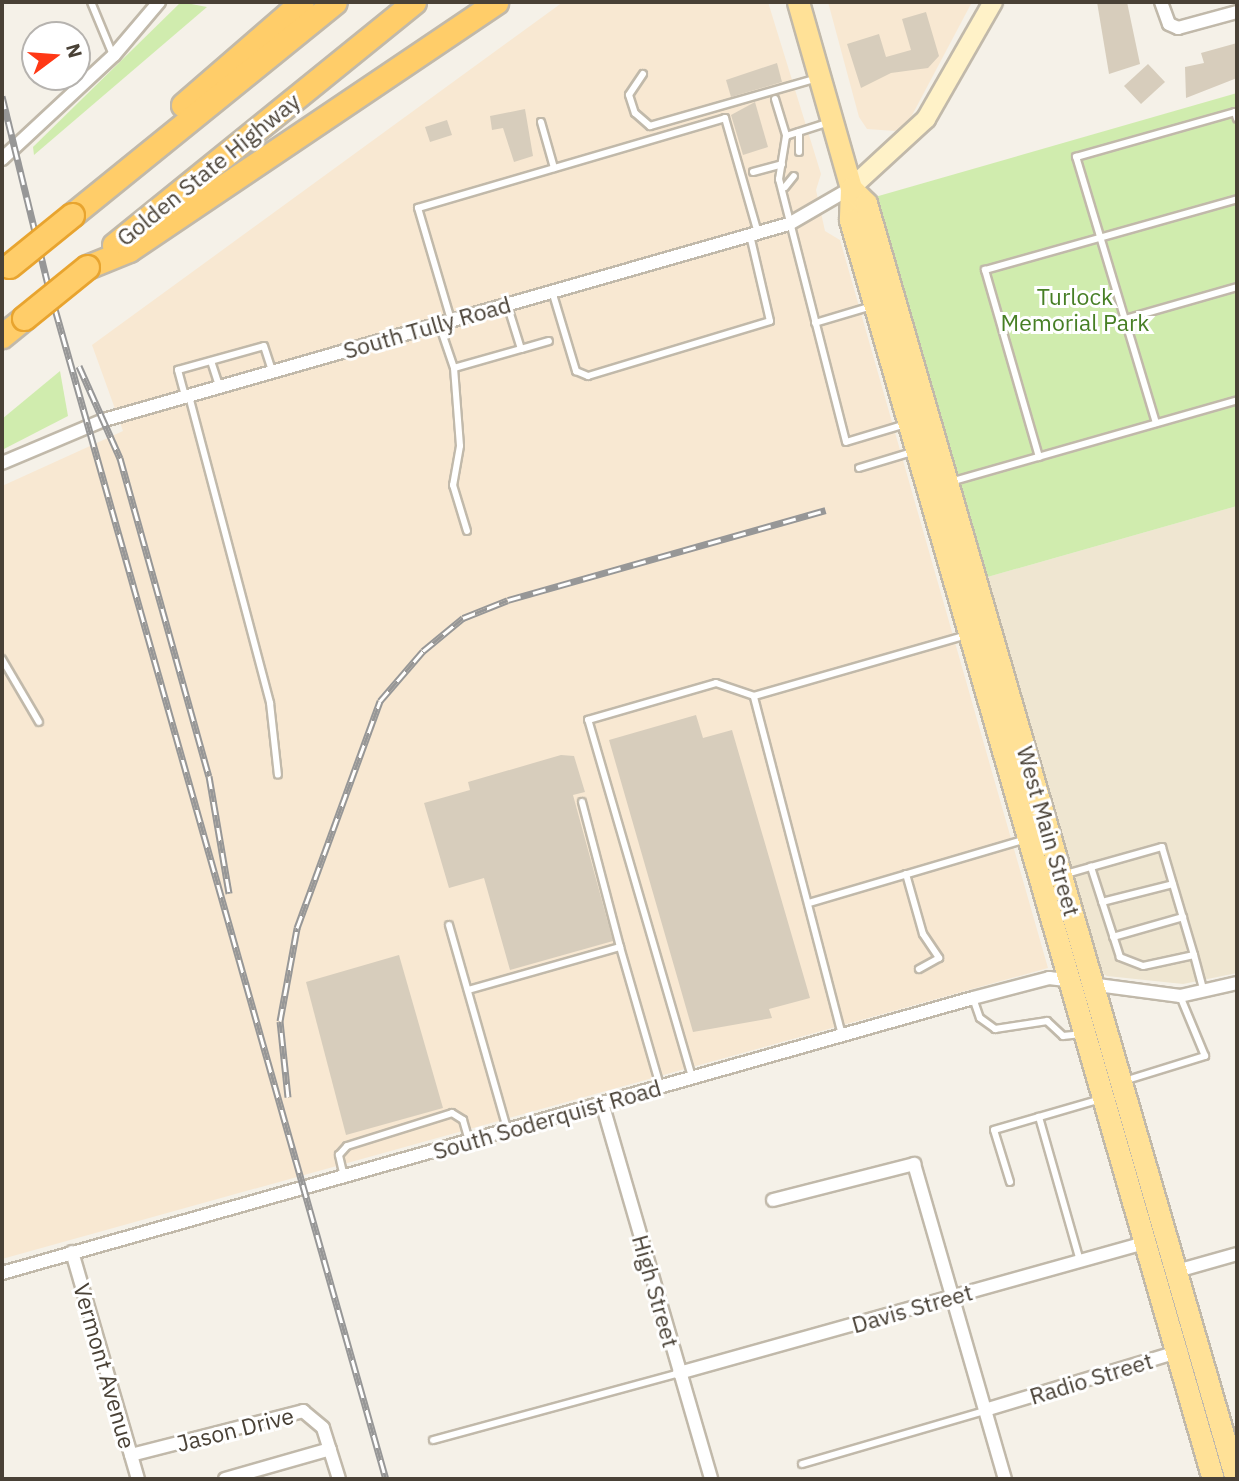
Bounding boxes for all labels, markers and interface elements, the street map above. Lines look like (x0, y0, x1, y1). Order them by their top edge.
north arrow (21, 21, 91, 91)
text: N (61, 41, 88, 61)
street label: Golden State Highway (111, 87, 305, 251)
park label: Turlock Memorial Park (1001, 282, 1149, 336)
street label: South Tully Road (340, 290, 514, 364)
street label: West Main Street (1012, 743, 1086, 919)
street label: South Soderquist Road (430, 1073, 664, 1165)
street label: High Street (627, 1232, 685, 1350)
street label: Davis Street (848, 1278, 976, 1338)
street label: Vermont Avenue (68, 1280, 142, 1452)
street label: Radio Street (1026, 1346, 1156, 1410)
street label: Jason Drive (173, 1401, 297, 1457)

